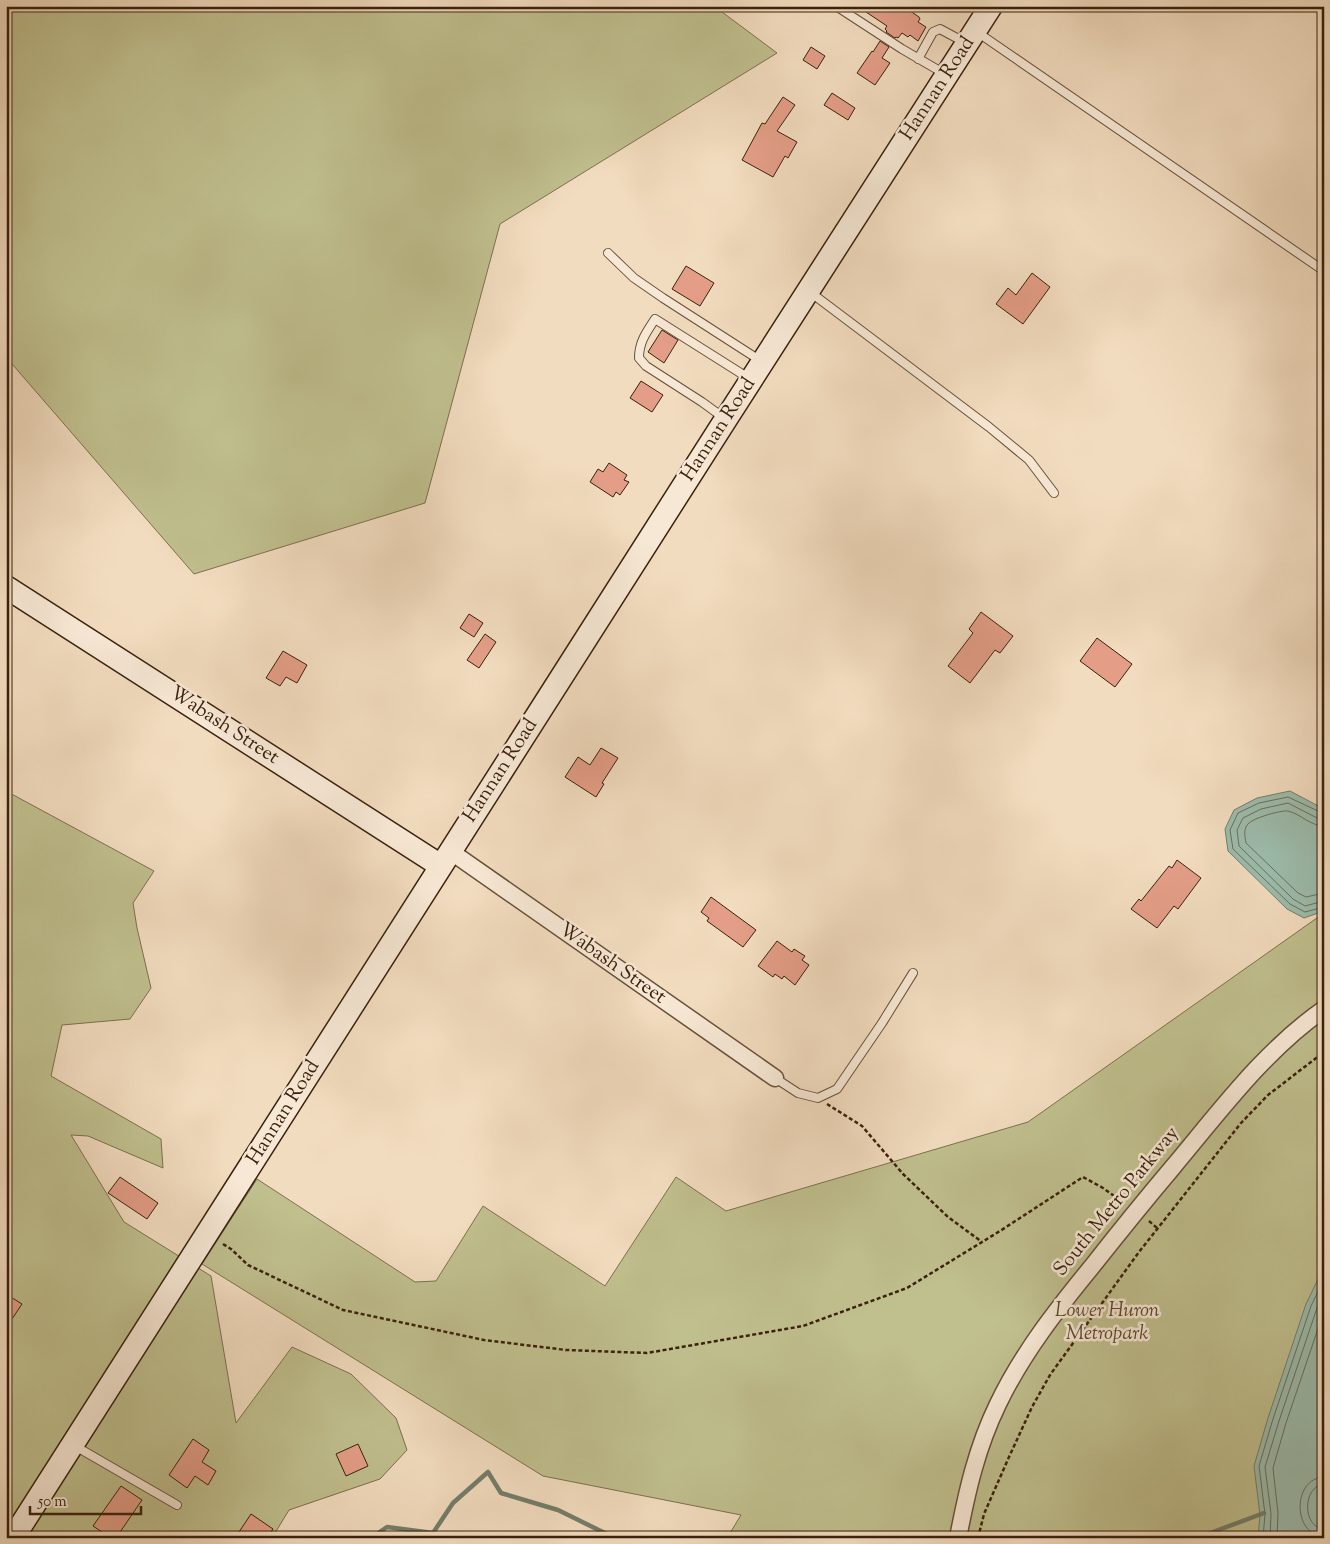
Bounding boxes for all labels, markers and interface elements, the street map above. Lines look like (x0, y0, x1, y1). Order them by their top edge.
street label: Hannan Road (893, 31, 983, 147)
street label: Hannan Road (674, 372, 764, 488)
street label: Wabash Street (163, 680, 285, 772)
street label: Hannan Road (456, 713, 546, 829)
street label: Wabash Street (552, 916, 672, 1012)
street label: Hannan Road (240, 1055, 328, 1171)
street label: South Metro Parkway (1047, 1121, 1187, 1283)
park label: Lower Huron Metropark (1055, 1297, 1160, 1349)
scale bar (30, 1484, 141, 1516)
text: 50 m (37, 1492, 67, 1513)

